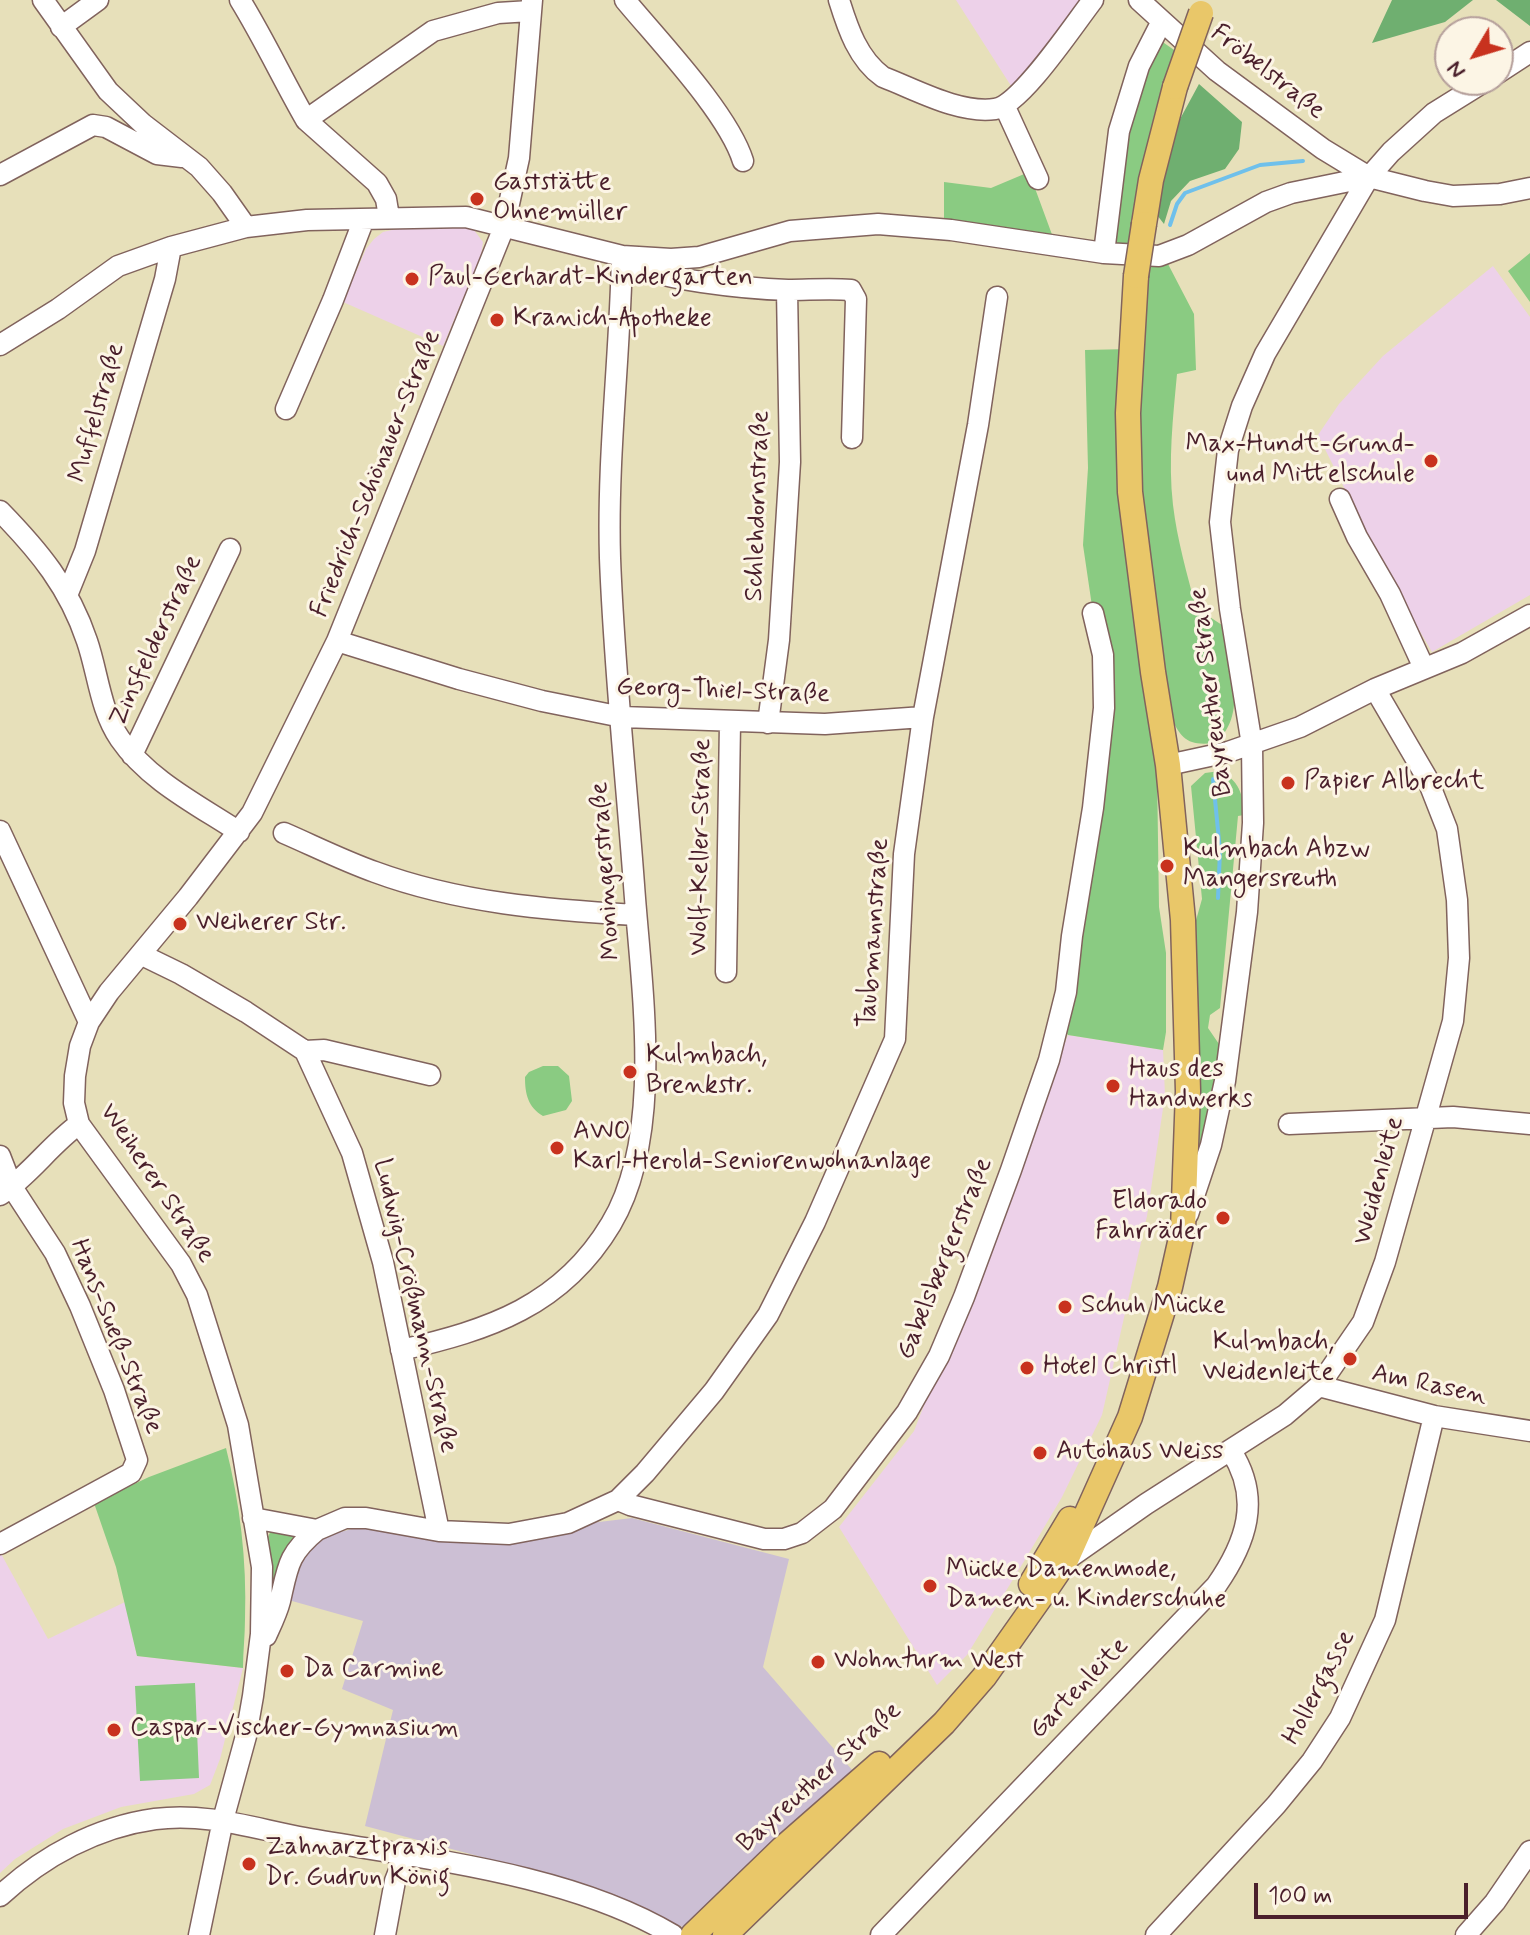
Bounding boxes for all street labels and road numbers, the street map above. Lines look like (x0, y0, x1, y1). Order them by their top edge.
street label: Fröbelstraße (1204, 19, 1330, 127)
street label: Friedrich-Schönauer-Straße (305, 326, 449, 622)
street label: Muffelstraße (63, 340, 133, 486)
street label: Schlehdornstraße (740, 410, 778, 602)
street label: Zinsfelderstraße (104, 550, 210, 732)
street label: Bayreuther Straße (1184, 586, 1240, 798)
street label: Georg-Thiel-Straße (616, 673, 830, 711)
street label: Wolf-Keller-Straße (685, 738, 719, 956)
street label: Moningerstraße (585, 781, 629, 961)
street label: Taubmannstraße (853, 837, 897, 1029)
street label: Weiherer Straße (91, 1099, 221, 1269)
street label: Weidenleite (1348, 1113, 1412, 1249)
street label: Gabelsbergerstraße (891, 1153, 1001, 1365)
street label: Ludwig-Crößmann-Straße (365, 1156, 463, 1456)
street label: Hans-Sueß-Straße (62, 1235, 168, 1439)
street label: Am Rasen (1369, 1359, 1489, 1413)
street label: Hollergasse (1277, 1625, 1363, 1751)
street label: Gartenleite (1024, 1632, 1136, 1746)
street label: Bayreuther Straße (731, 1696, 909, 1860)

